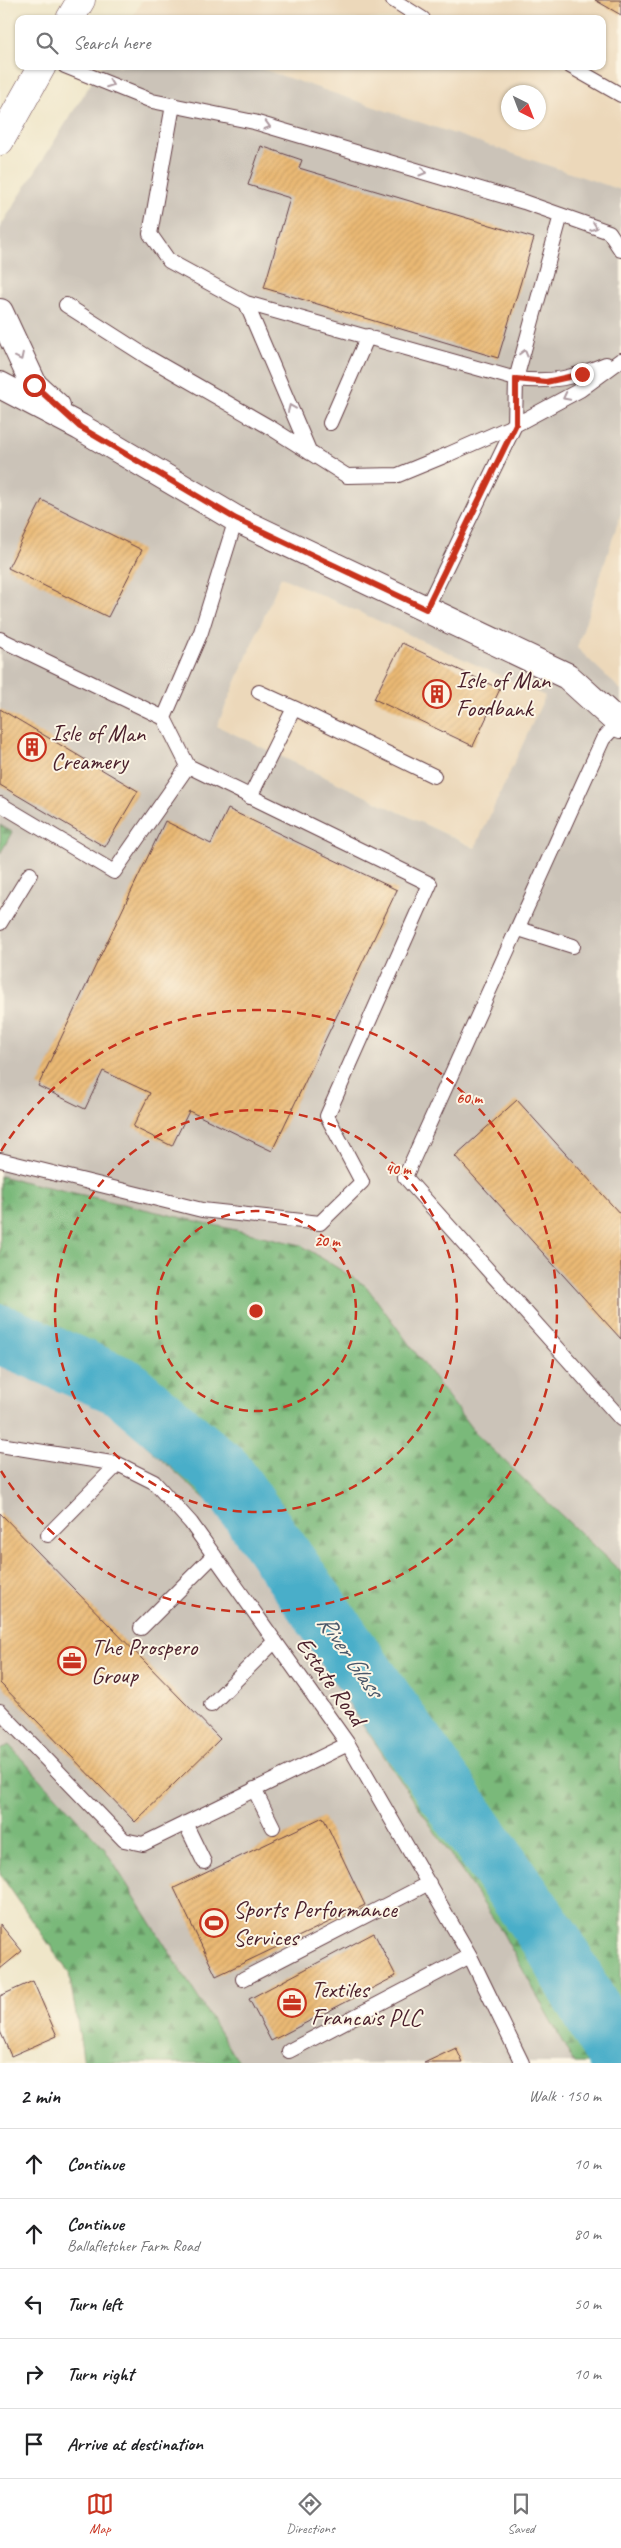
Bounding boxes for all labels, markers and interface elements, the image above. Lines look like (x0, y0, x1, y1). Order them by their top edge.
search box (15, 15, 606, 70)
icon: search (33, 29, 61, 57)
text: Search here (73, 31, 150, 55)
one-way arrow (106, 78, 114, 88)
north arrow (501, 85, 546, 130)
one-way arrow (262, 121, 270, 131)
one-way arrow (418, 167, 426, 177)
one-way arrow (589, 221, 598, 231)
one-way arrow (518, 349, 528, 358)
one-way arrow (14, 352, 24, 361)
route end (571, 363, 594, 386)
route start (23, 374, 46, 397)
one-way arrow (563, 391, 572, 401)
one-way arrow (287, 404, 298, 413)
place label: Isle of Man Foodbank (456, 665, 552, 723)
building icon: Isle of Man Foodbank (422, 679, 452, 709)
place label: Isle of Man Creamery (51, 718, 147, 776)
building icon: Isle of Man Creamery (17, 732, 47, 762)
text: 60 m (456, 1089, 483, 1108)
text: 40 m (385, 1160, 412, 1179)
text: 20 m (314, 1232, 341, 1251)
centre of rings (247, 1302, 265, 1320)
water label: River Glass (310, 1608, 393, 1707)
street label: Estate Road (289, 1631, 375, 1734)
place label: The Prospero Group (91, 1632, 199, 1690)
office icon: The Prospero Group (57, 1646, 87, 1676)
place label: Sports Performance Services (233, 1894, 399, 1952)
sports icon: Sports Performance Services (199, 1908, 229, 1938)
place label: Textiles Francais PLC (311, 1974, 423, 2032)
office icon: Textiles Francais PLC (277, 1988, 307, 2018)
text: 2 min (20, 2083, 60, 2109)
text: Walk · 150 m (529, 2086, 601, 2106)
icon: ahead (20, 2150, 48, 2178)
text: Continue (67, 2152, 124, 2176)
text: 10 m (574, 2154, 601, 2174)
text: Continue (67, 2212, 124, 2236)
icon: ahead (20, 2220, 48, 2248)
text: 80 m (574, 2224, 601, 2244)
text: Ballafletcher Farm Road (67, 2236, 199, 2256)
icon: left (20, 2290, 48, 2318)
text: Turn left (67, 2292, 122, 2316)
text: 50 m (574, 2294, 601, 2314)
icon: right (20, 2360, 48, 2388)
text: Turn right (67, 2362, 134, 2386)
text: 10 m (574, 2364, 601, 2384)
icon: arrive (20, 2430, 48, 2458)
text: Arrive at destination (67, 2432, 203, 2456)
tab: Map (86, 2490, 114, 2537)
tab: Directions (286, 2490, 335, 2537)
tab: Saved (507, 2490, 535, 2537)

